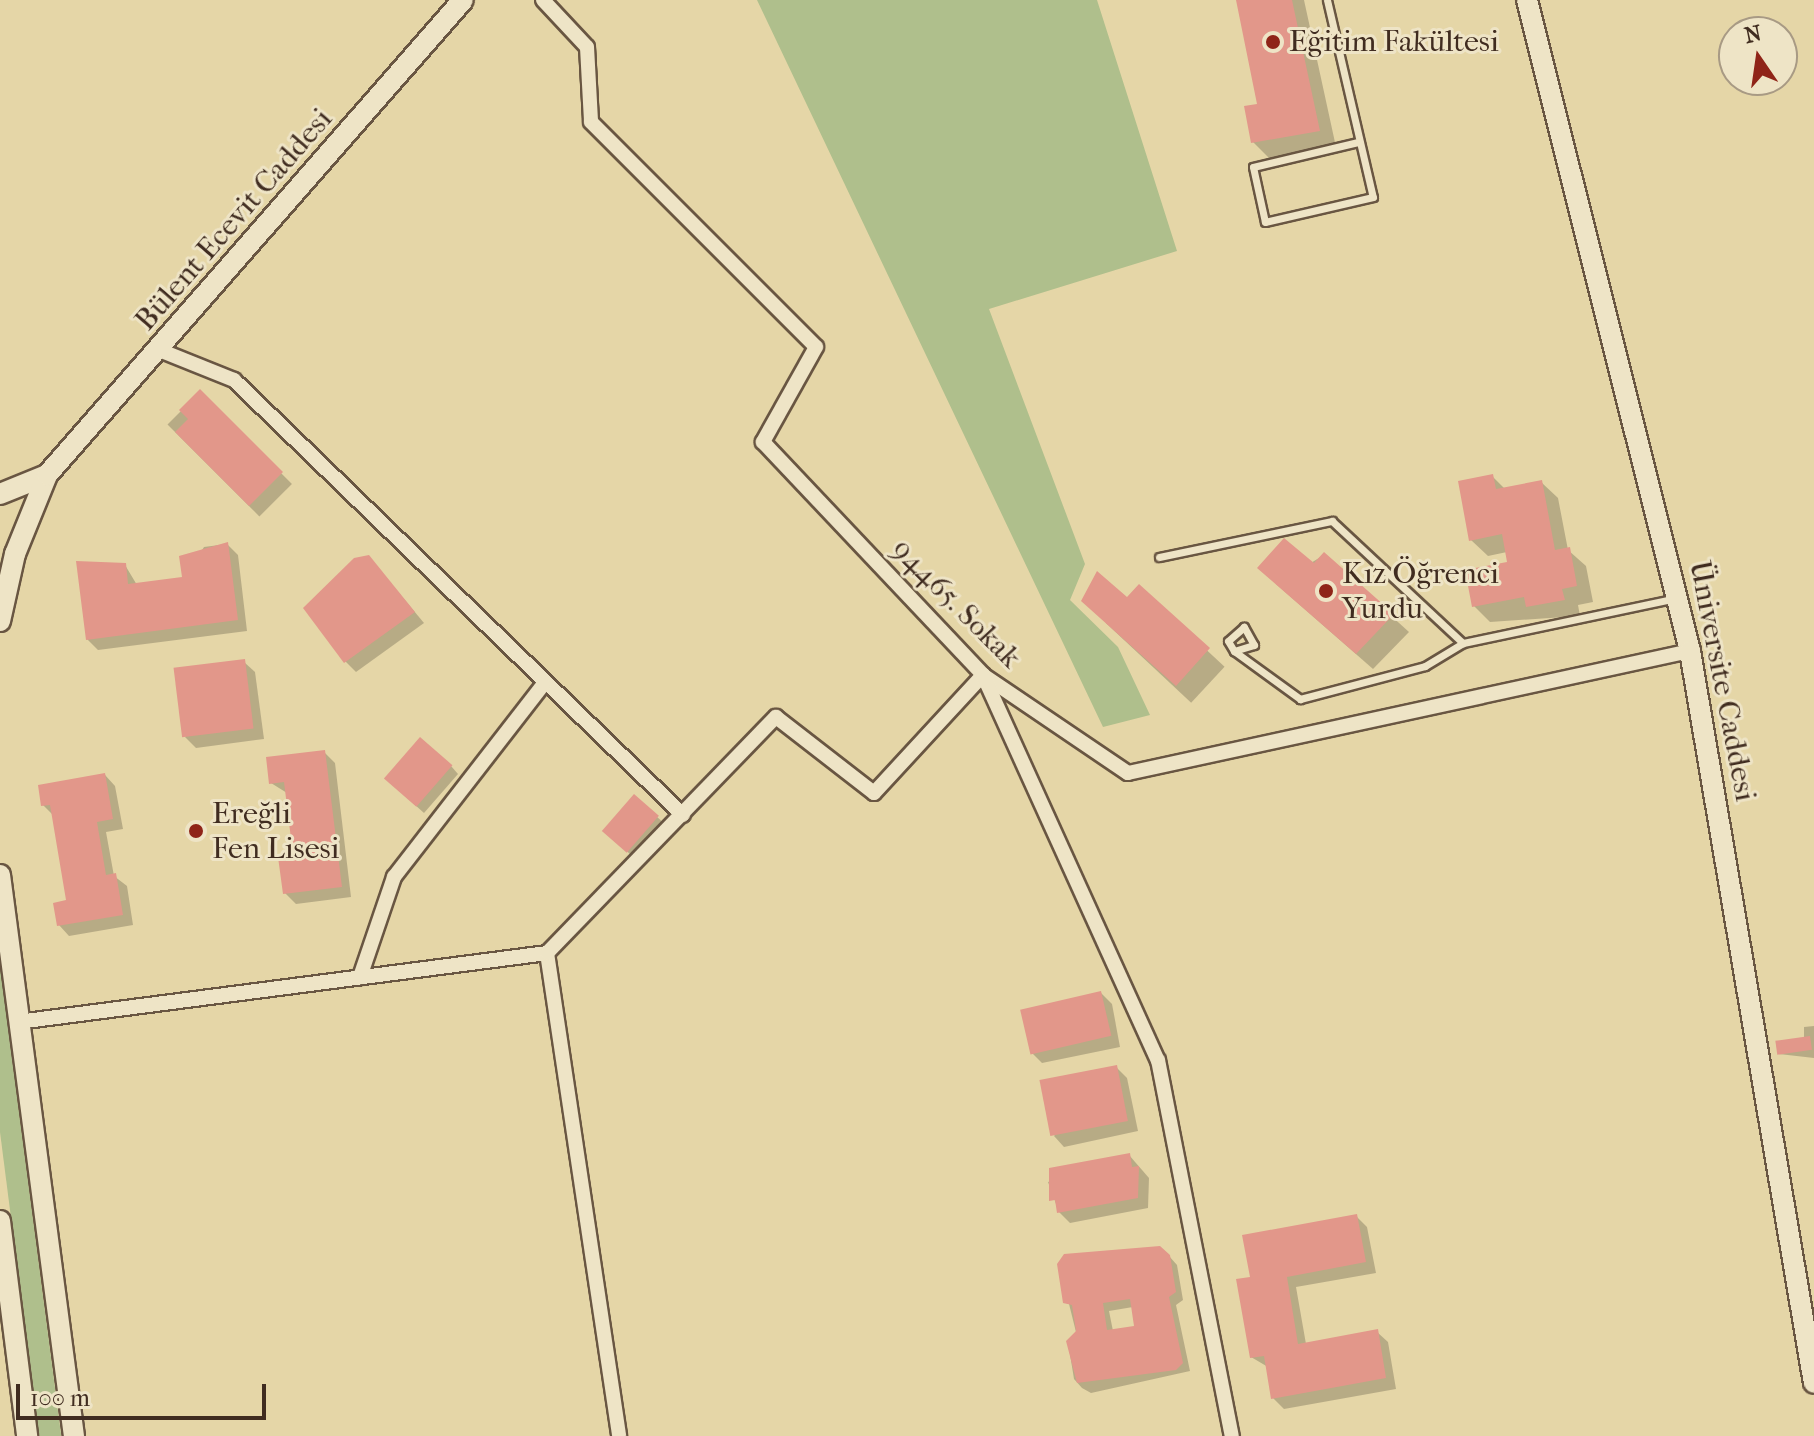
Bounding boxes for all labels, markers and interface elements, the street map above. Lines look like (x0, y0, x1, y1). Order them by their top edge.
north arrow (1718, 16, 1798, 96)
text: N (1742, 20, 1764, 49)
place label: Eğitim Fakültesi (1289, 24, 1499, 60)
marker: Eğitim Fakültesi (1264, 33, 1282, 51)
street label: Bülent Ecevit Caddesi (128, 102, 340, 338)
street label: 94465. Sokak (884, 532, 1028, 676)
place label: Kız Öğrenci Yurdu (1342, 556, 1499, 626)
street label: Üniversite Caddesi (1681, 558, 1763, 804)
marker: Kız Öğrenci Yurdu (1317, 582, 1335, 600)
place label: Ereğli Fen Lisesi (212, 796, 339, 866)
marker: Ereğli Fen Lisesi (187, 822, 205, 840)
scale bar (20, 1368, 270, 1418)
text: 100 m (30, 1384, 90, 1412)

